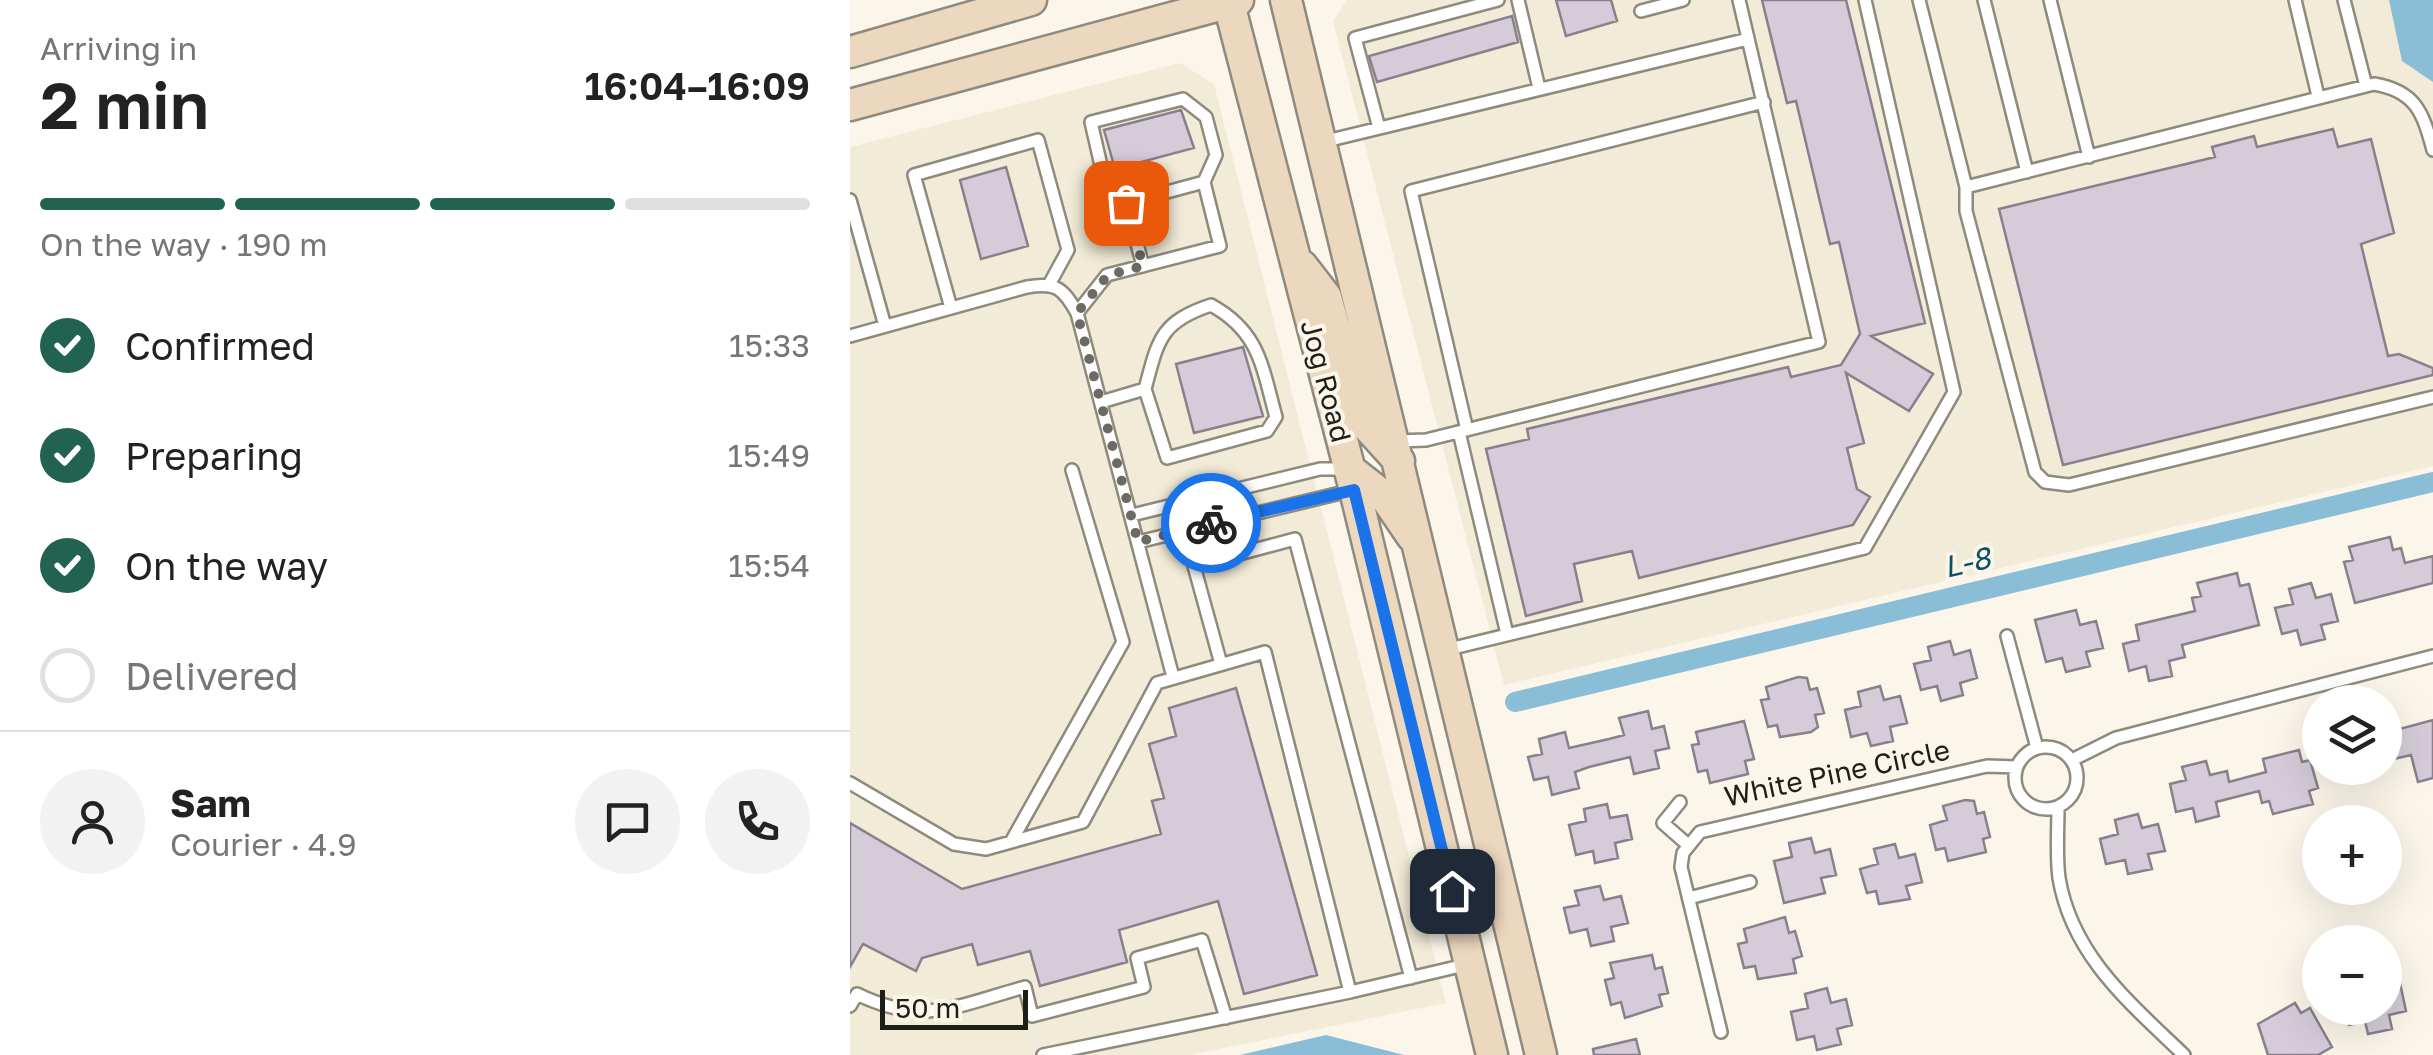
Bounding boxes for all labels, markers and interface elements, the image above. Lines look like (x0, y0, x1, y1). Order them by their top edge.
text: Arriving in (40, 29, 197, 67)
text: 16:04–16:09 (584, 63, 810, 108)
text: 2 min (40, 65, 209, 143)
pin (1084, 161, 1169, 246)
icon: bag (1099, 176, 1154, 231)
text: On the way · 190 m (40, 225, 328, 263)
street label: Jog Road (1294, 316, 1359, 446)
icon: check (40, 318, 95, 373)
text: Confirmed (125, 323, 315, 368)
text: 15:33 (729, 326, 810, 364)
icon: check (40, 428, 95, 483)
text: Preparing (125, 433, 303, 478)
text: 15:49 (727, 436, 810, 474)
courier (1161, 473, 1261, 573)
icon: bike (1184, 496, 1239, 551)
icon: check (40, 538, 95, 593)
water label: L-8 (1940, 539, 1996, 585)
text: On the way (125, 543, 328, 588)
text: 15:54 (728, 546, 810, 584)
text: Delivered (125, 653, 298, 698)
map controls (2302, 685, 2402, 1025)
button: layers (2302, 685, 2402, 785)
street label: White Pine Circle (1721, 732, 1953, 813)
button: person (40, 769, 145, 874)
button: chat (575, 769, 680, 874)
button: phone (705, 769, 810, 874)
text: Sam (170, 780, 251, 825)
button: + (2302, 805, 2402, 905)
text: Courier · 4.9 (170, 825, 357, 863)
pin (1410, 849, 1495, 934)
icon: home (1425, 864, 1480, 919)
button: − (2302, 925, 2402, 1025)
scale bar (880, 985, 1028, 1030)
text: 50 m (895, 991, 960, 1024)

